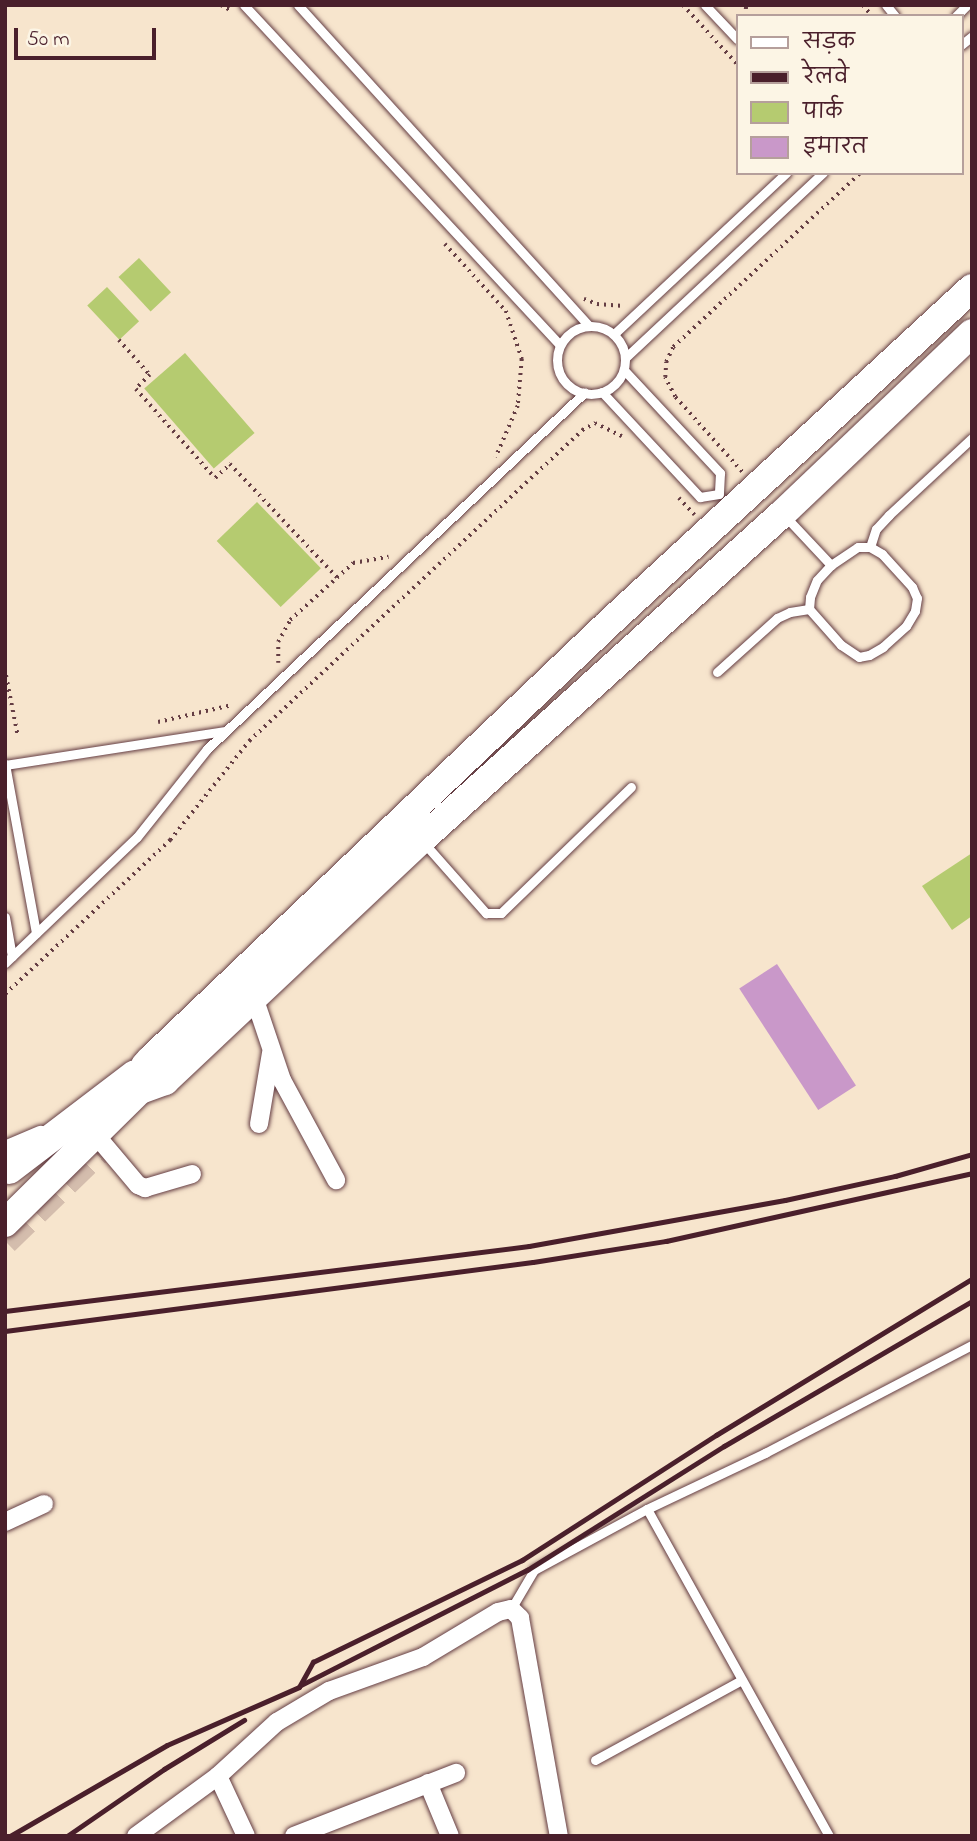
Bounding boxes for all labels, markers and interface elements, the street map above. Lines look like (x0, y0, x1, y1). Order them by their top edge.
scale bar (18, 14, 159, 58)
legend (736, 14, 963, 175)
text: 50 m (27, 25, 70, 55)
text: सड़क (803, 28, 855, 58)
text: रेलवे (803, 63, 849, 93)
text: पार्क (803, 98, 843, 128)
text: इमारत (803, 133, 867, 163)

